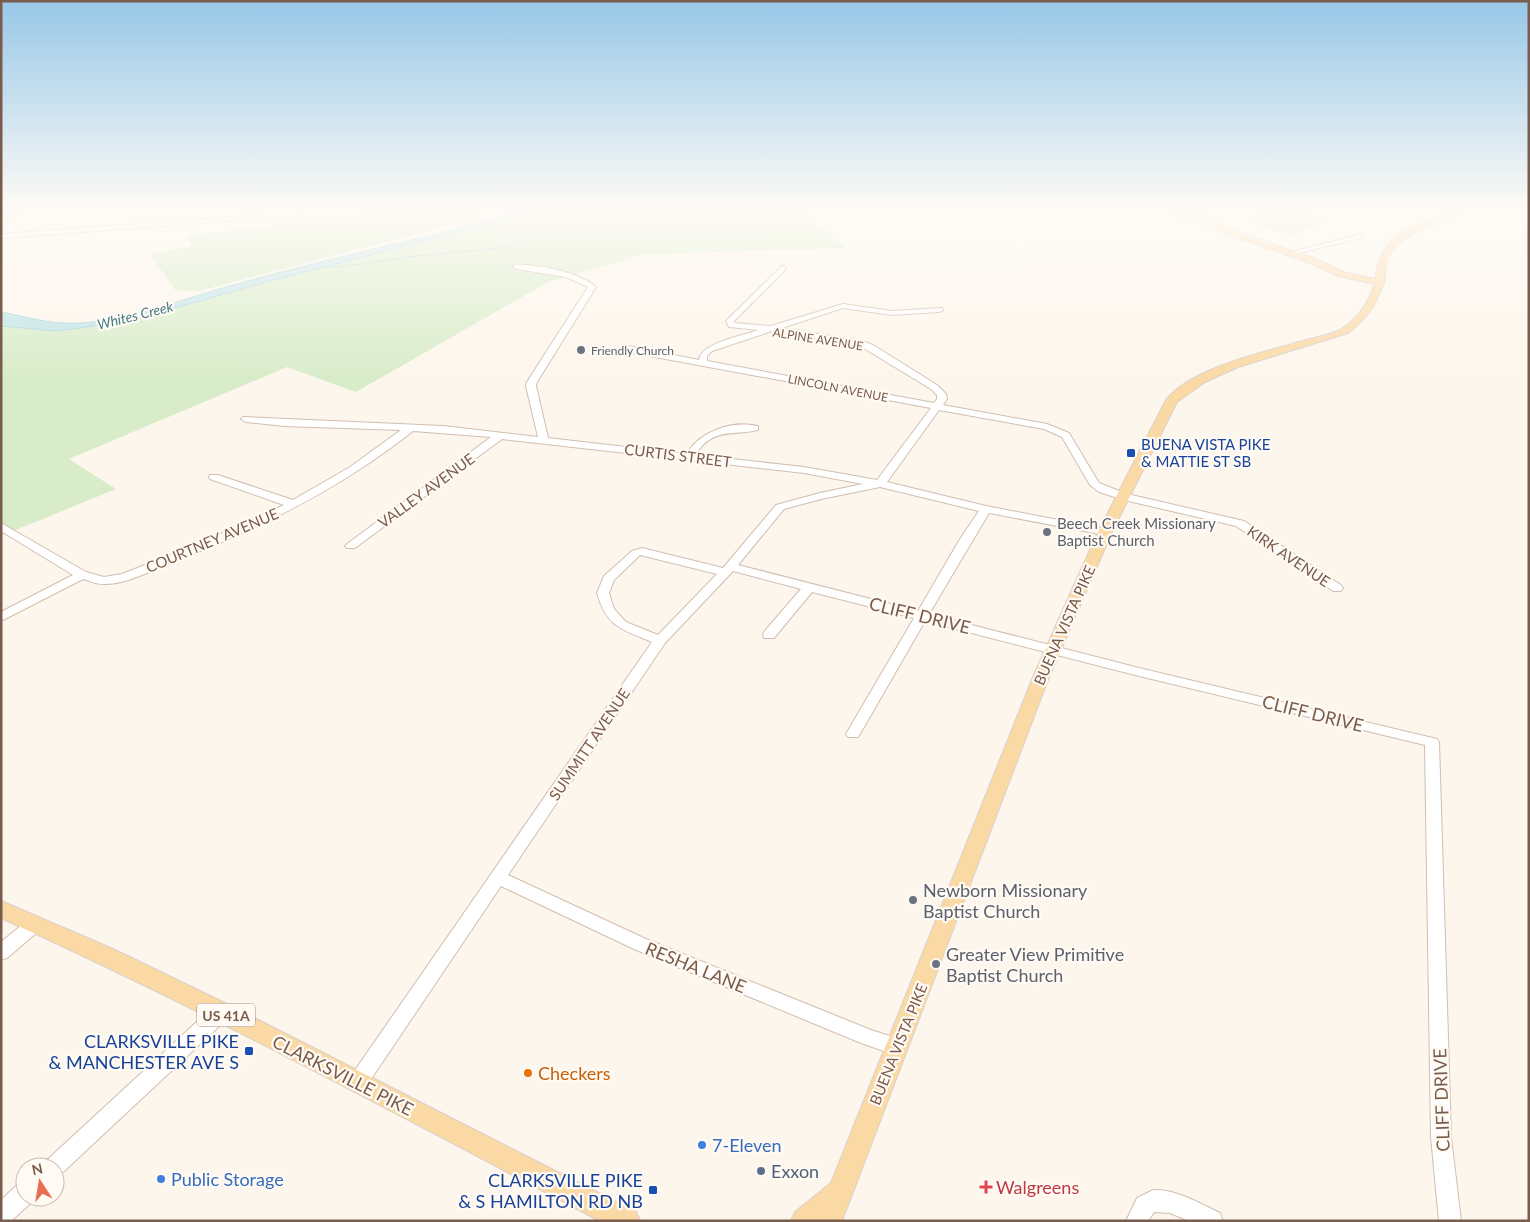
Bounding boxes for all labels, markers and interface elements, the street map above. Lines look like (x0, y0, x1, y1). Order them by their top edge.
water label: Whites Creek (95, 297, 175, 333)
street label: ALPINE AVENUE (772, 324, 864, 354)
place label: Friendly Church (591, 343, 674, 358)
marker: Friendly Church (575, 344, 587, 356)
street label: LINCOLN AVENUE (787, 371, 889, 405)
place label: BUENA VISTA PIKE & MATTIE ST SB (1141, 435, 1270, 470)
street label: CURTIS STREET (623, 440, 733, 471)
marker: BUENA VISTA PIKE & MATTIE ST SB (1125, 447, 1137, 459)
street label: VALLEY AVENUE (374, 449, 478, 531)
street label: COURTNEY AVENUE (143, 504, 281, 576)
place label: Beech Creek Missionary Baptist Church (1057, 514, 1216, 549)
street label: KIRK AVENUE (1244, 522, 1334, 590)
marker: Beech Creek Missionary Baptist Church (1041, 526, 1053, 538)
street label: BUENA VISTA PIKE (1029, 562, 1099, 688)
street label: CLIFF DRIVE (867, 592, 973, 638)
street label: SUMMITT AVENUE (545, 685, 633, 803)
street label: CLIFF DRIVE (1260, 690, 1366, 736)
place label: Newborn Missionary Baptist Church (923, 879, 1088, 922)
marker: Newborn Missionary Baptist Church (907, 894, 919, 906)
street label: RESHA LANE (642, 937, 750, 997)
place label: Greater View Primitive Baptist Church (946, 943, 1124, 986)
marker: Greater View Primitive Baptist Church (930, 958, 942, 970)
street label: BUENA VISTA PIKE (865, 981, 931, 1107)
road number: US 41A (197, 1004, 255, 1026)
place label: CLARKSVILLE PIKE & MANCHESTER AVE S (49, 1030, 239, 1073)
street label: CLARKSVILLE PIKE (269, 1030, 417, 1120)
marker: CLARKSVILLE PIKE & MANCHESTER AVE S (243, 1045, 255, 1057)
street label: CLIFF DRIVE (1428, 1048, 1454, 1152)
place label: Checkers (538, 1062, 611, 1084)
marker: Checkers (522, 1067, 534, 1079)
place label: 7-Eleven (712, 1134, 782, 1156)
marker: 7-Eleven (696, 1139, 708, 1151)
north arrow (15, 1157, 65, 1207)
text: N (30, 1159, 44, 1178)
place label: Exxon (771, 1160, 819, 1182)
marker: Exxon (755, 1165, 767, 1177)
place label: Public Storage (171, 1168, 284, 1190)
place label: CLARKSVILLE PIKE & S HAMILTON RD NB (458, 1169, 643, 1212)
marker: Public Storage (155, 1173, 167, 1185)
place label: Walgreens (996, 1176, 1079, 1198)
marker: Walgreens (980, 1181, 992, 1193)
marker: CLARKSVILLE PIKE & S HAMILTON RD NB (647, 1184, 659, 1196)

